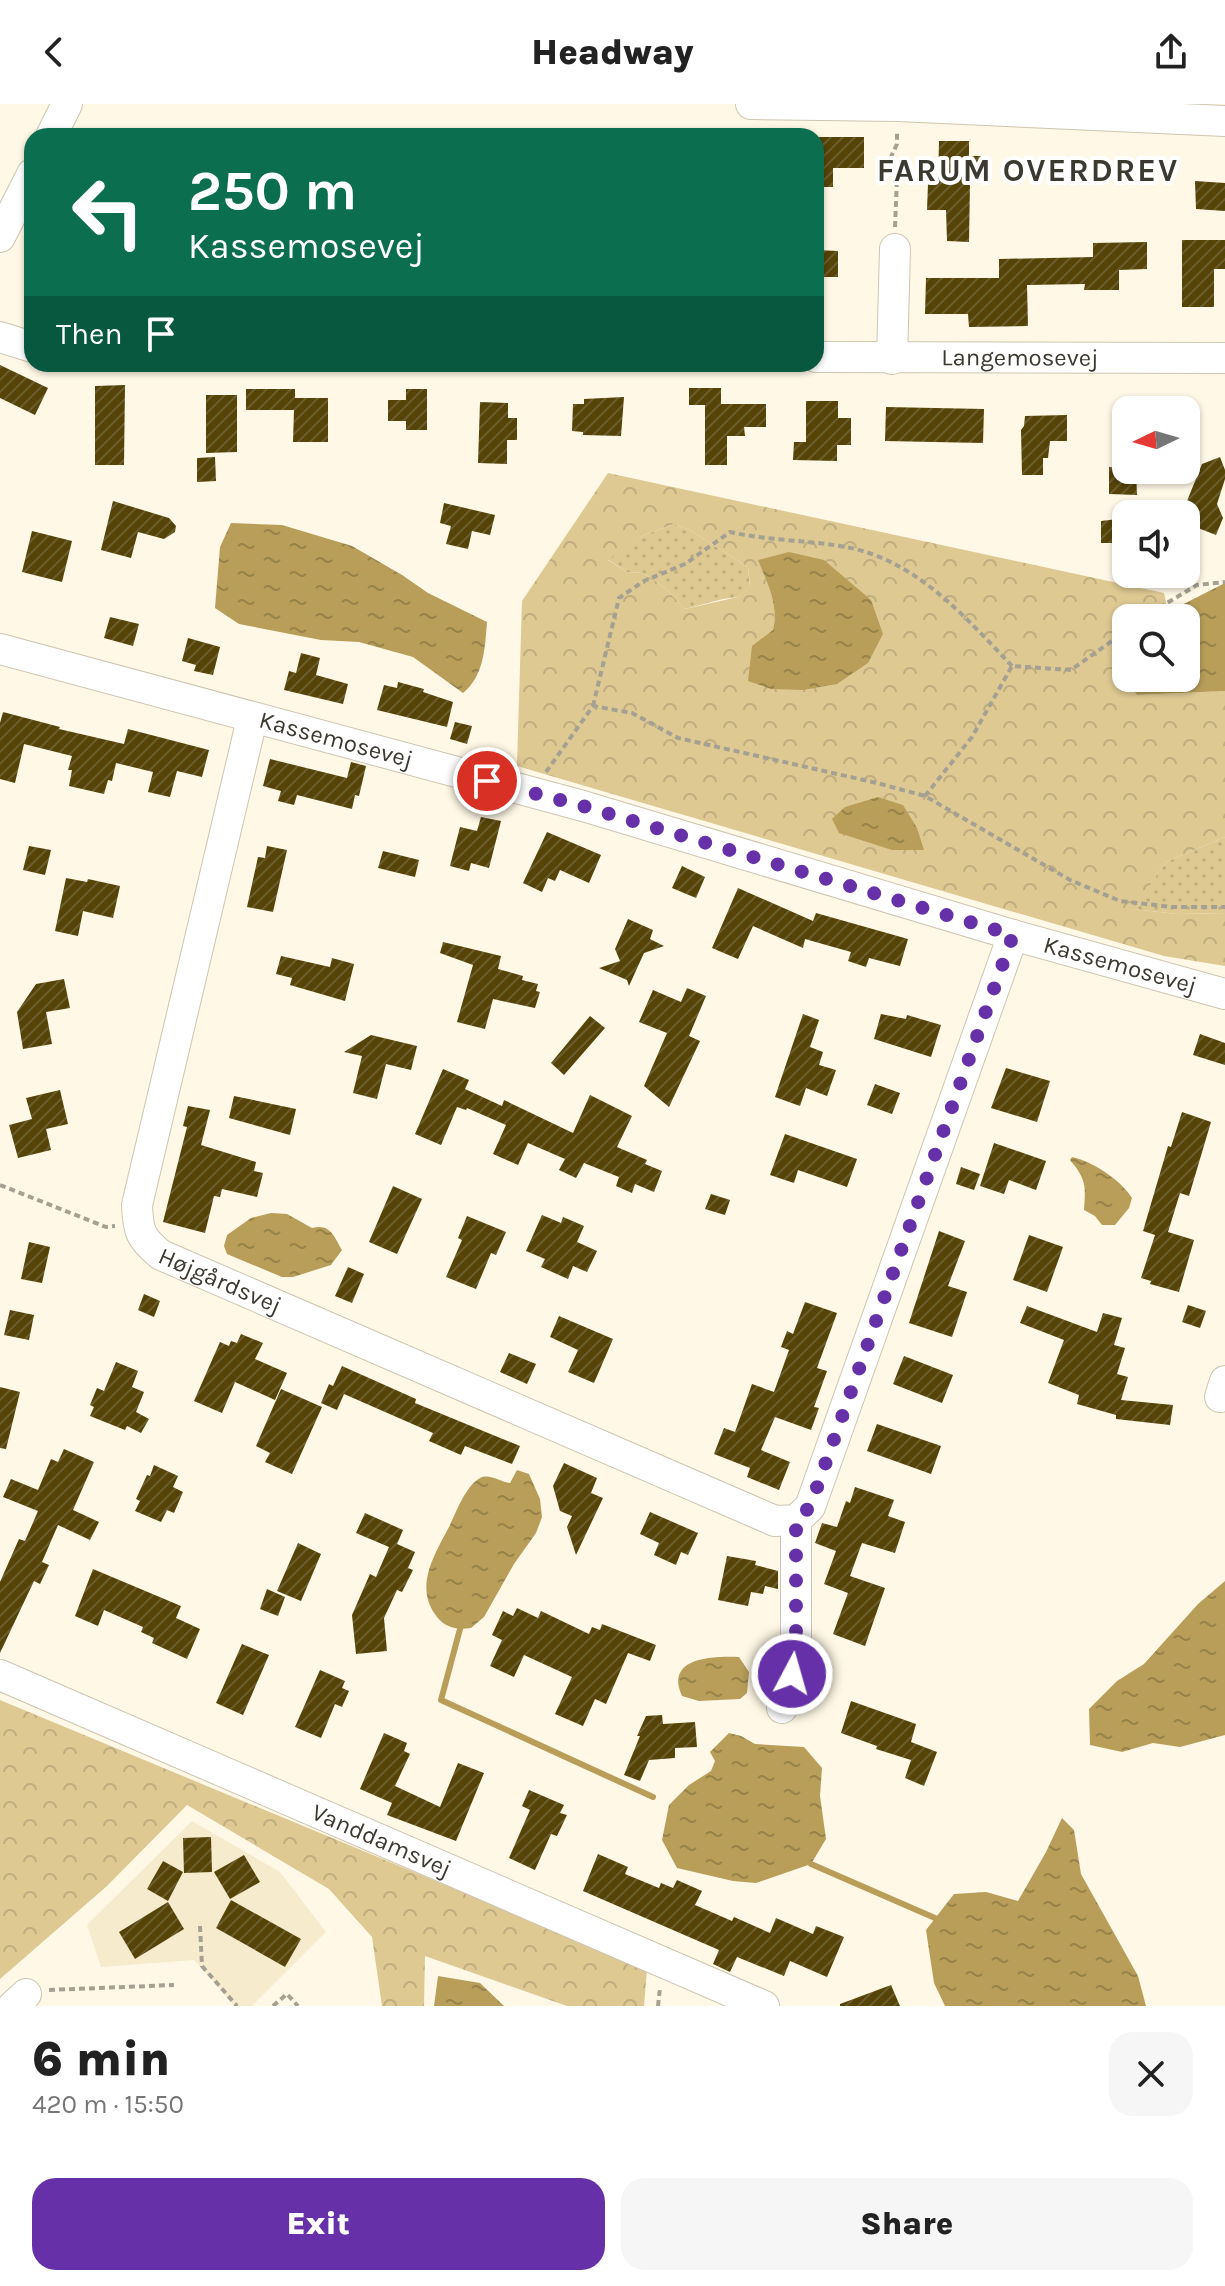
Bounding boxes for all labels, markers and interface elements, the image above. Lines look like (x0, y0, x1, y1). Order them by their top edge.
icon: back (32, 30, 76, 74)
icon: share (1149, 30, 1193, 74)
text: Headway (531, 31, 694, 73)
district label: FARUM OVERDREV (877, 152, 1179, 189)
text: 250 m (188, 158, 357, 223)
icon: left (56, 160, 160, 264)
text: Kassemosevej (188, 225, 425, 267)
icon: arrive (139, 312, 183, 356)
text: Then (56, 316, 123, 352)
street label: Langemosevej (941, 343, 1099, 372)
north arrow (1112, 396, 1200, 484)
map controls (1112, 396, 1200, 692)
button: sound (1112, 500, 1200, 588)
button: search (1112, 604, 1200, 692)
street label: Kassemosevej (256, 705, 416, 774)
pin (453, 747, 521, 815)
icon: arrive (465, 759, 509, 803)
street label: Kassemosevej (1040, 930, 1200, 999)
street label: Højgårdsvej (154, 1242, 286, 1319)
position arrow (750, 1632, 834, 1716)
street label: Vanddamsvej (308, 1798, 456, 1883)
text: 6 min (32, 2031, 170, 2087)
button: close (1109, 2032, 1193, 2116)
text: 420 m · 15:50 (32, 2089, 184, 2120)
button: Exit (32, 2178, 605, 2270)
button: Share (621, 2178, 1193, 2270)

